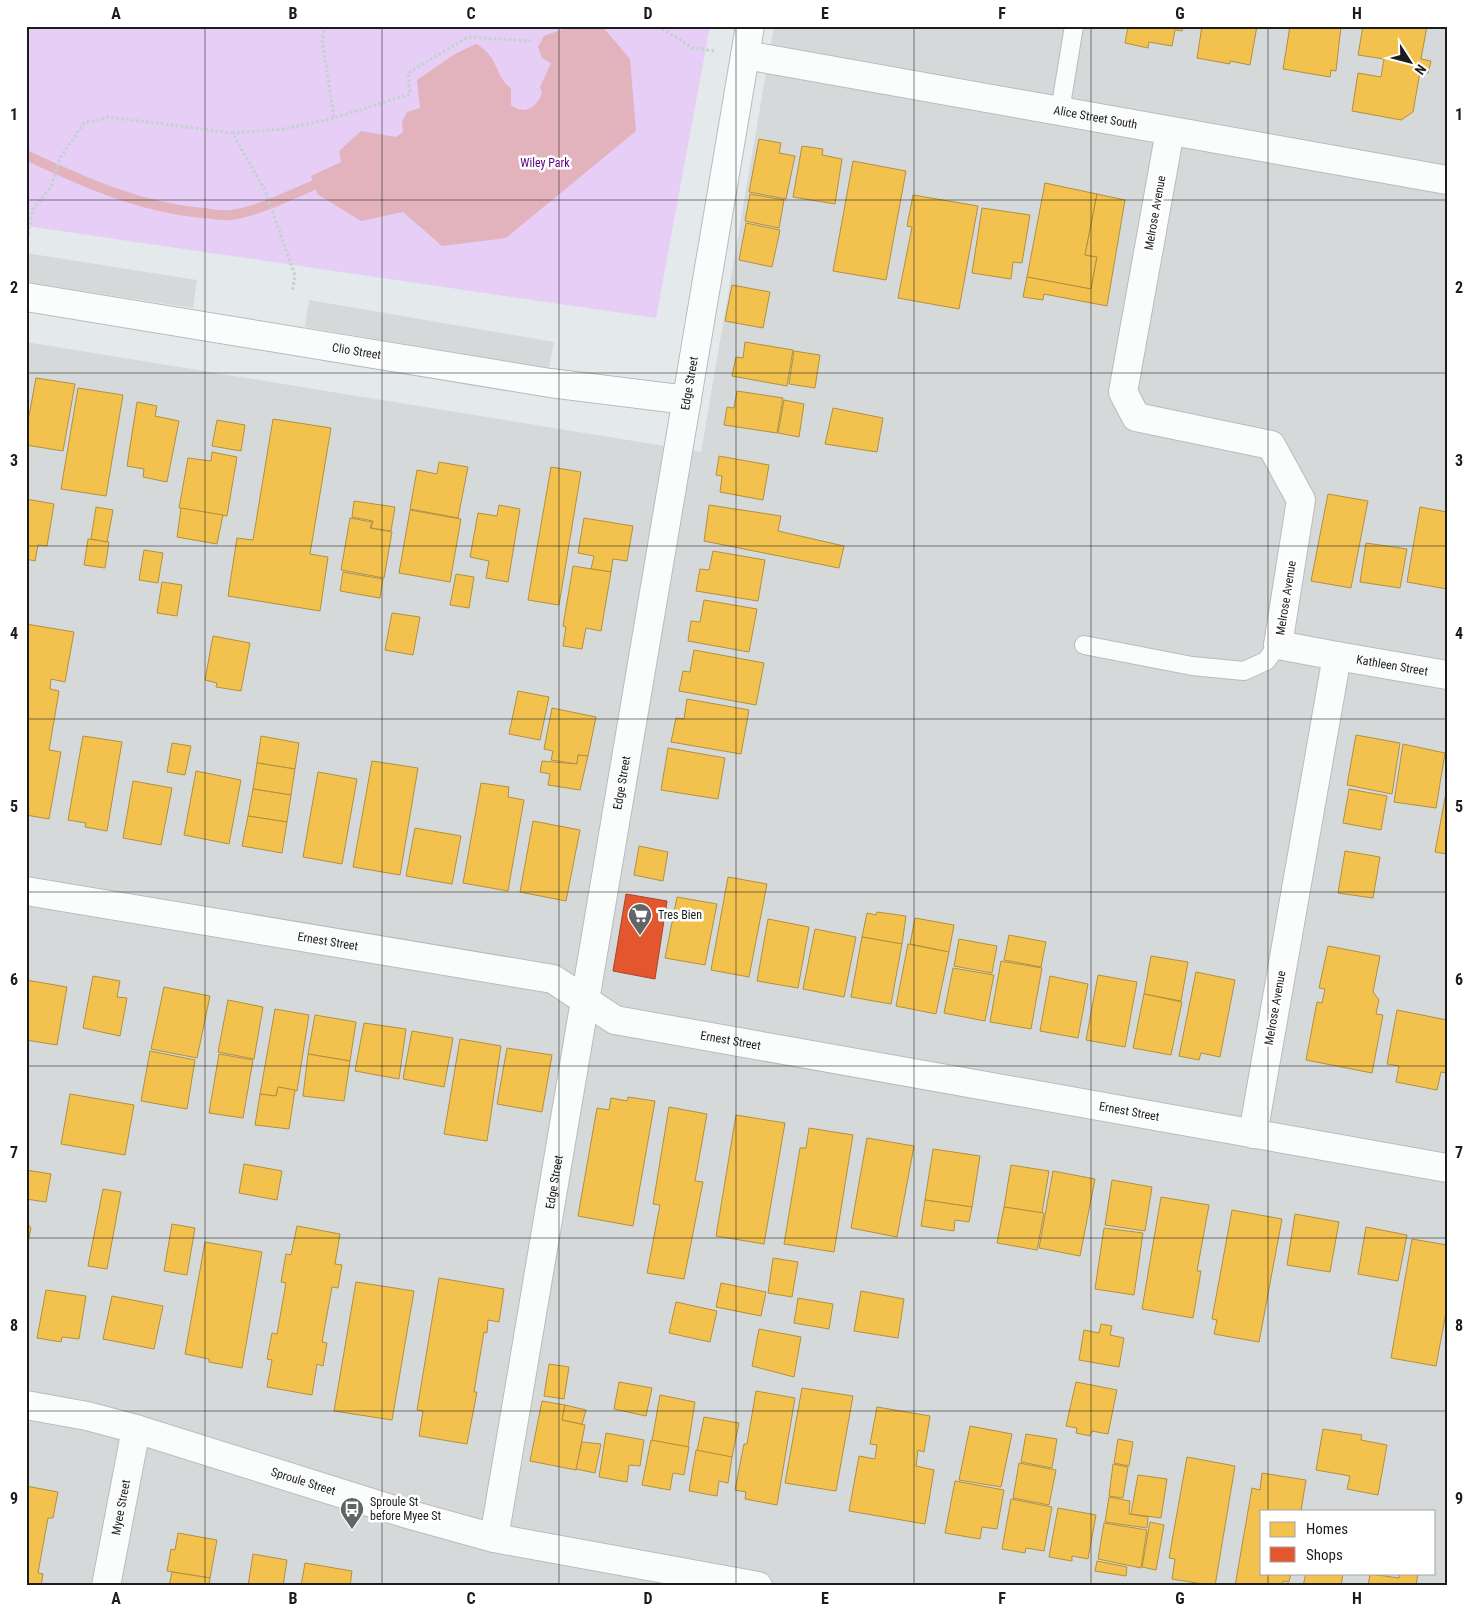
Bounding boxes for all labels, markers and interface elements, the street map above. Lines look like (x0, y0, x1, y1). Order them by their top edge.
text: A (111, 4, 121, 23)
text: B (289, 4, 298, 23)
text: C (466, 4, 476, 23)
text: D (643, 4, 653, 23)
text: E (821, 4, 829, 23)
text: F (998, 4, 1006, 23)
text: G (1175, 4, 1185, 23)
text: H (1352, 4, 1362, 23)
north arrow (1386, 38, 1436, 88)
text: N (1412, 61, 1430, 78)
street label: Alice Street South (1053, 103, 1139, 132)
text: 1 (10, 105, 18, 124)
text: 1 (1455, 105, 1463, 124)
park label: Wiley Park (520, 156, 570, 170)
street label: Melrose Avenue (1142, 174, 1169, 251)
text: 2 (10, 278, 18, 297)
text: 2 (1455, 278, 1463, 297)
street label: Clio Street (331, 340, 382, 362)
street label: Edge Street (678, 355, 701, 411)
text: 3 (10, 451, 18, 470)
text: 3 (1455, 451, 1463, 470)
street label: Melrose Avenue (1273, 559, 1299, 636)
text: 4 (10, 624, 18, 643)
text: 4 (1455, 624, 1463, 643)
street label: Kathleen Street (1355, 652, 1429, 679)
street label: Edge Street (610, 754, 633, 811)
text: 5 (10, 797, 18, 816)
text: 5 (1455, 797, 1463, 816)
supermarket icon: Tres Bien (627, 902, 653, 936)
place label: Tres Bien (658, 908, 702, 922)
street label: Ernest Street (297, 929, 360, 953)
street label: Melrose Avenue (1262, 969, 1289, 1046)
text: 6 (10, 970, 18, 989)
text: 6 (1455, 970, 1463, 989)
street label: Ernest Street (699, 1028, 762, 1053)
street label: Ernest Street (1098, 1099, 1161, 1124)
text: 7 (10, 1143, 18, 1162)
text: 7 (1455, 1143, 1463, 1162)
street label: Edge Street (543, 1154, 566, 1210)
text: 8 (10, 1316, 18, 1335)
text: 8 (1455, 1316, 1463, 1335)
street label: Sproule Street (269, 1465, 338, 1498)
street label: Myee Street (109, 1478, 133, 1536)
text: 9 (10, 1489, 18, 1508)
text: 9 (1455, 1489, 1463, 1508)
place label: Sproule St before Myee St (370, 1495, 442, 1523)
bus stop icon: Sproule St before Myee St (339, 1496, 365, 1530)
legend (1260, 1510, 1436, 1574)
text: Homes (1306, 1520, 1348, 1538)
text: Shops (1306, 1546, 1343, 1564)
text: A (111, 1589, 121, 1608)
text: B (289, 1589, 298, 1608)
text: C (466, 1589, 476, 1608)
text: D (643, 1589, 653, 1608)
text: E (821, 1589, 829, 1608)
text: F (998, 1589, 1006, 1608)
text: G (1175, 1589, 1185, 1608)
text: H (1352, 1589, 1362, 1608)

